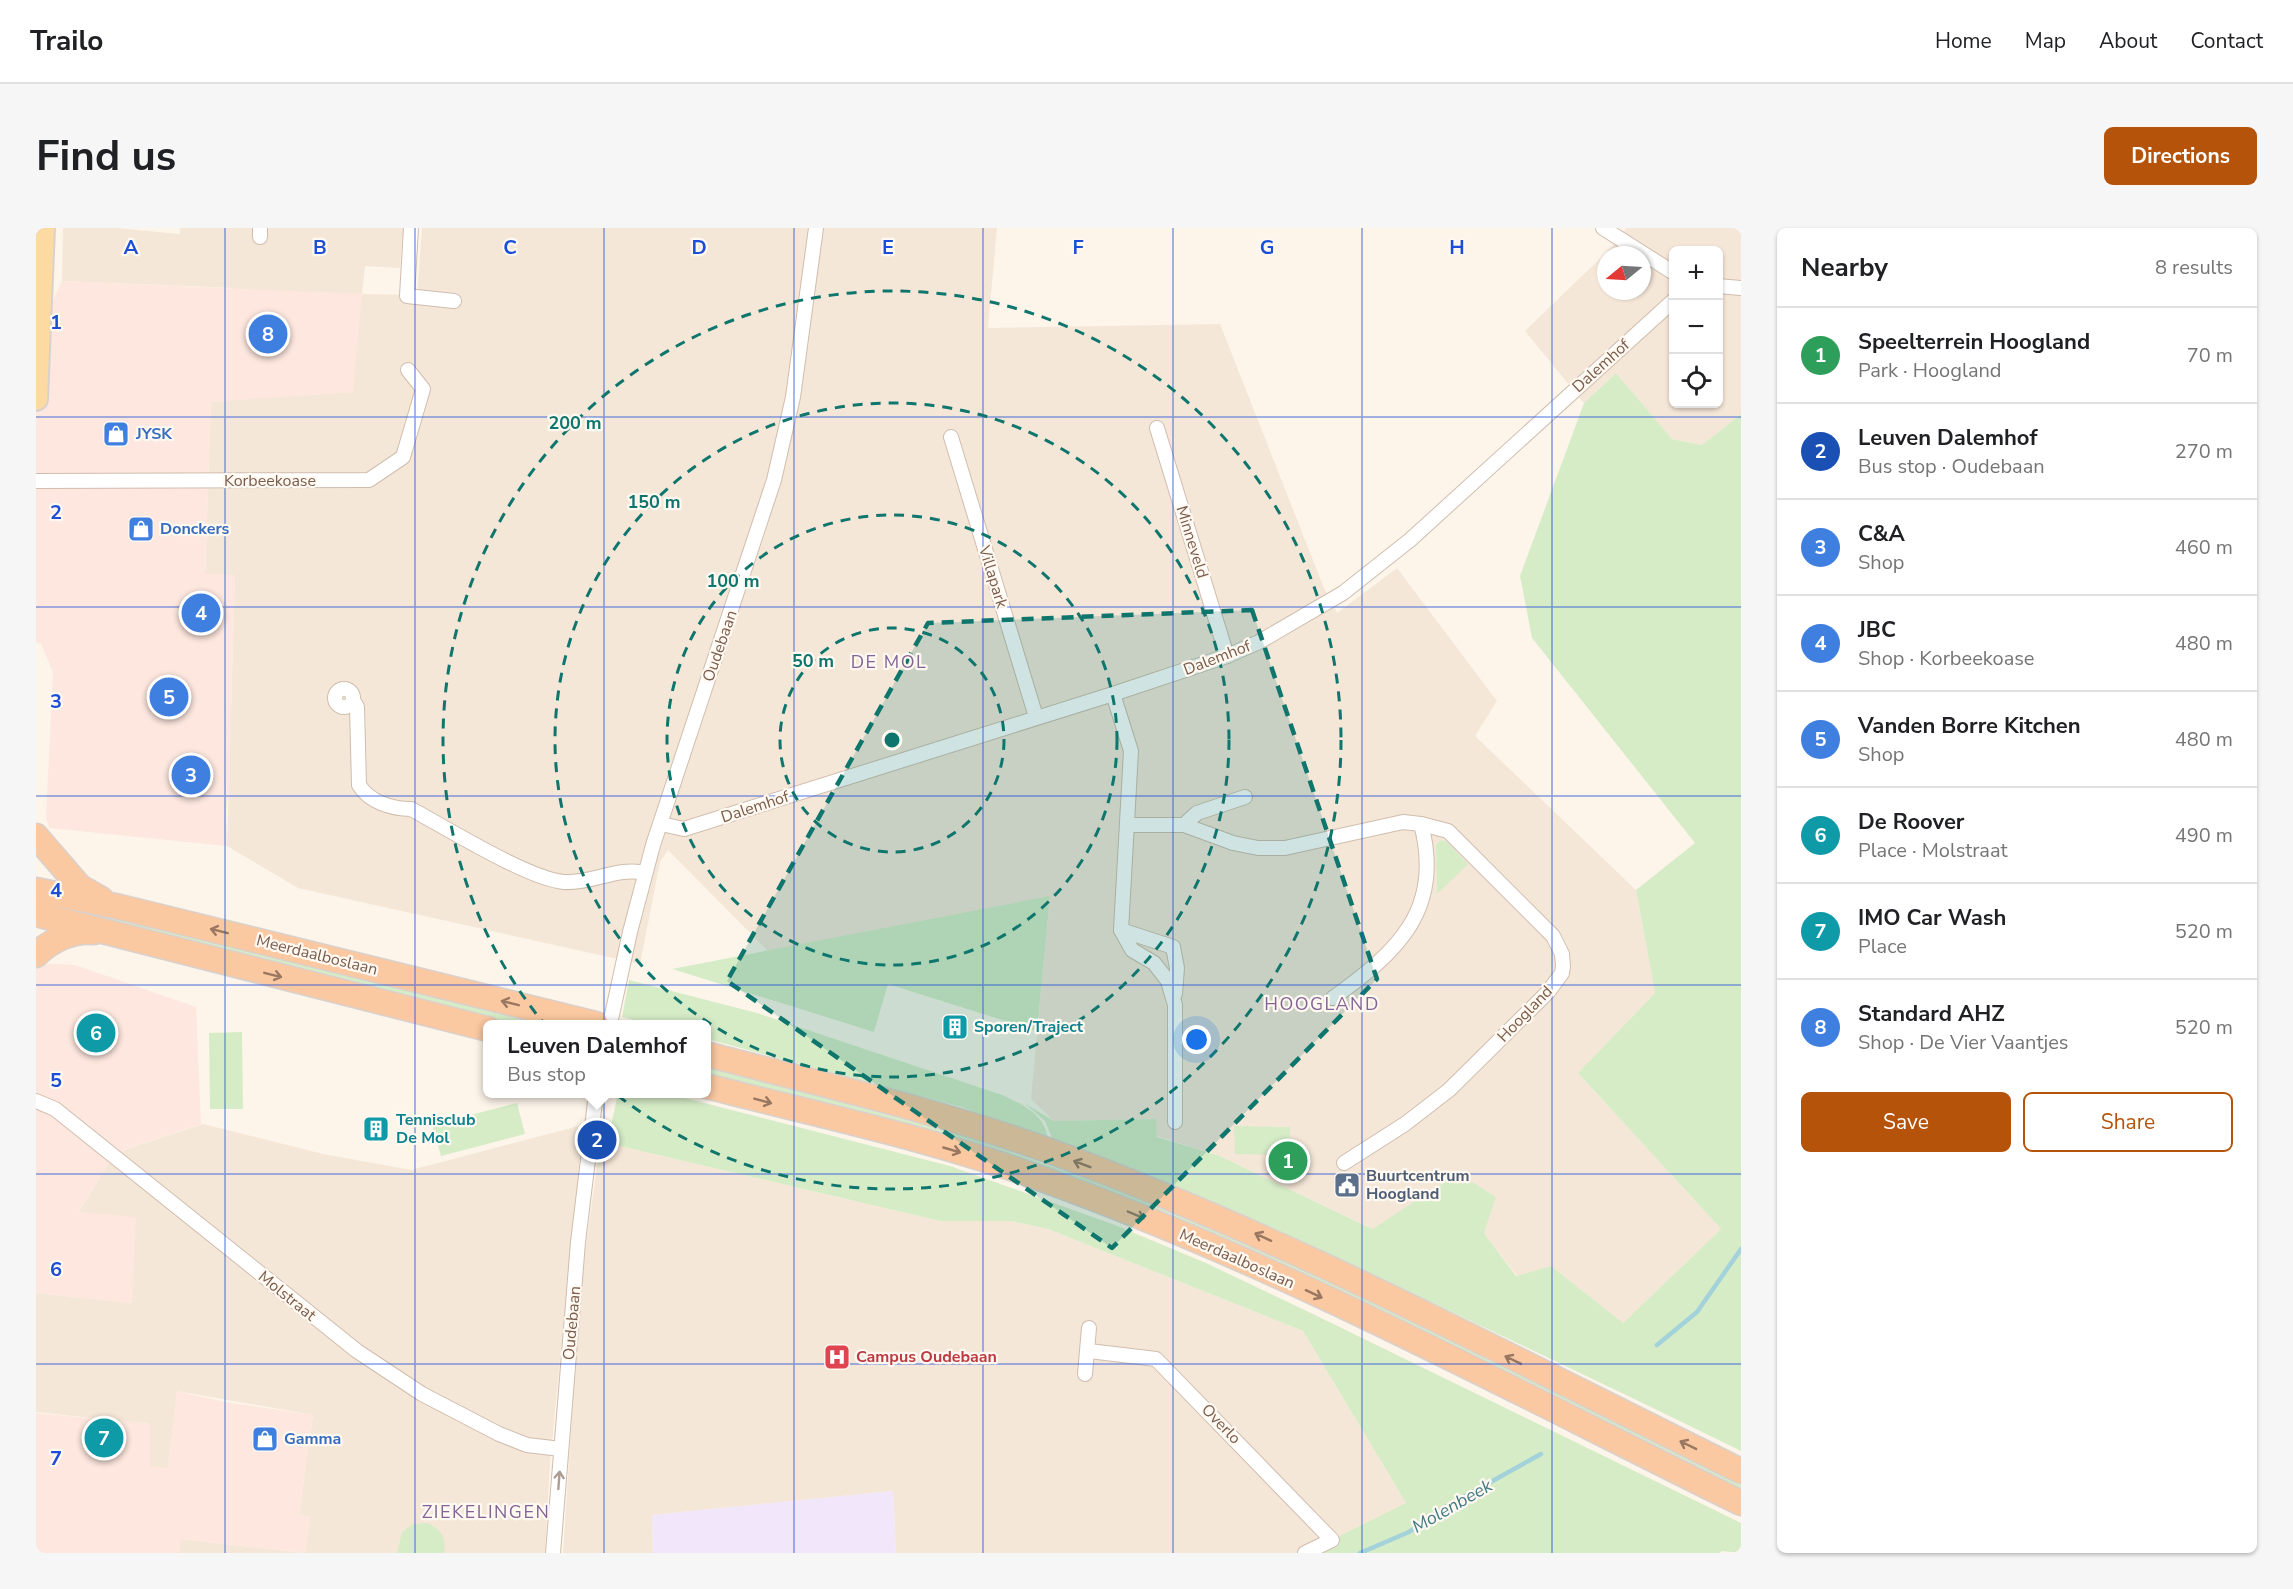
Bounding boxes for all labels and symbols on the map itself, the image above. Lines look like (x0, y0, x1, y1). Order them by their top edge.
text: A (124, 234, 139, 261)
text: B (313, 234, 327, 261)
text: C (503, 234, 517, 261)
text: D (691, 234, 707, 261)
text: E (882, 234, 894, 261)
text: F (1072, 234, 1084, 261)
text: G (1260, 234, 1274, 261)
text: H (1449, 234, 1465, 261)
north arrow (1597, 246, 1651, 300)
text: 1 (50, 309, 62, 336)
pin: 8 (248, 312, 288, 356)
street label: Dalemhof (1567, 334, 1635, 398)
text: 200 m (548, 411, 602, 435)
shop icon: JYSK (101, 419, 131, 449)
place label: JYSK (135, 423, 173, 445)
street label: Korbeekoase (224, 470, 316, 492)
text: 150 m (627, 490, 681, 514)
text: 2 (50, 499, 62, 526)
street label: Minneveld (1171, 503, 1213, 581)
shop icon: Donckers (126, 514, 156, 544)
place label: Donckers (160, 518, 230, 540)
street label: Villapark (973, 542, 1013, 612)
text: 100 m (706, 569, 760, 593)
pin: 4 (182, 590, 220, 636)
street label: Oudebaan (697, 607, 743, 685)
street label: Dalemhof (1180, 635, 1254, 681)
text: 50 m (792, 649, 834, 673)
district label: DE MOL (851, 650, 927, 674)
pin: 5 (150, 674, 188, 720)
text: 3 (50, 688, 62, 715)
centre of rings (882, 730, 902, 750)
pin: 3 (172, 752, 210, 798)
street label: Dalemhof (718, 785, 793, 828)
text: 4 (50, 877, 62, 904)
one-way arrow (209, 924, 228, 936)
street label: Meerdaalboslaan (254, 929, 380, 981)
one-way arrow (263, 969, 282, 981)
street label: Hoogland (1492, 981, 1558, 1047)
district label: HOOGLAND (1264, 992, 1380, 1016)
one-way arrow (501, 996, 520, 1008)
pin: 6 (76, 1010, 116, 1056)
building icon: Sporen/Traject (940, 1012, 970, 1042)
place label: Sporen/Traject (974, 1016, 1084, 1038)
your location (1182, 1025, 1211, 1054)
text: 5 (50, 1067, 62, 1094)
one-way arrow (753, 1095, 772, 1107)
place label: Tennisclub De Mol (396, 1109, 476, 1149)
building icon: Tennisclub De Mol (361, 1114, 391, 1144)
pin: 2 (578, 1118, 616, 1162)
pin: 1 (1268, 1138, 1308, 1184)
one-way arrow (942, 1145, 961, 1156)
one-way arrow (1073, 1158, 1092, 1169)
place label: Buurtcentrum Hoogland (1366, 1165, 1469, 1205)
public building icon: Buurtcentrum Hoogland (1332, 1170, 1362, 1200)
one-way arrow (1126, 1210, 1144, 1221)
street label: Meerdaalboslaan (1176, 1224, 1298, 1294)
one-way arrow (1254, 1231, 1272, 1243)
text: 6 (50, 1256, 62, 1283)
street label: Molstraat (253, 1266, 321, 1326)
street label: Oudebaan (558, 1285, 586, 1361)
one-way arrow (1304, 1288, 1322, 1300)
hospital icon: Campus Oudebaan (822, 1342, 852, 1372)
place label: Campus Oudebaan (856, 1346, 997, 1368)
one-way arrow (1505, 1353, 1523, 1365)
street label: Overlo (1196, 1399, 1246, 1449)
pin: 7 (84, 1416, 124, 1460)
shop icon: Gamma (250, 1424, 280, 1454)
place label: Gamma (284, 1428, 341, 1450)
one-way arrow (1680, 1439, 1698, 1451)
text: 7 (50, 1445, 62, 1472)
one-way arrow (553, 1470, 564, 1490)
water label: Molenbeek (1407, 1473, 1497, 1539)
district label: ZIEKELINGEN (422, 1500, 550, 1524)

